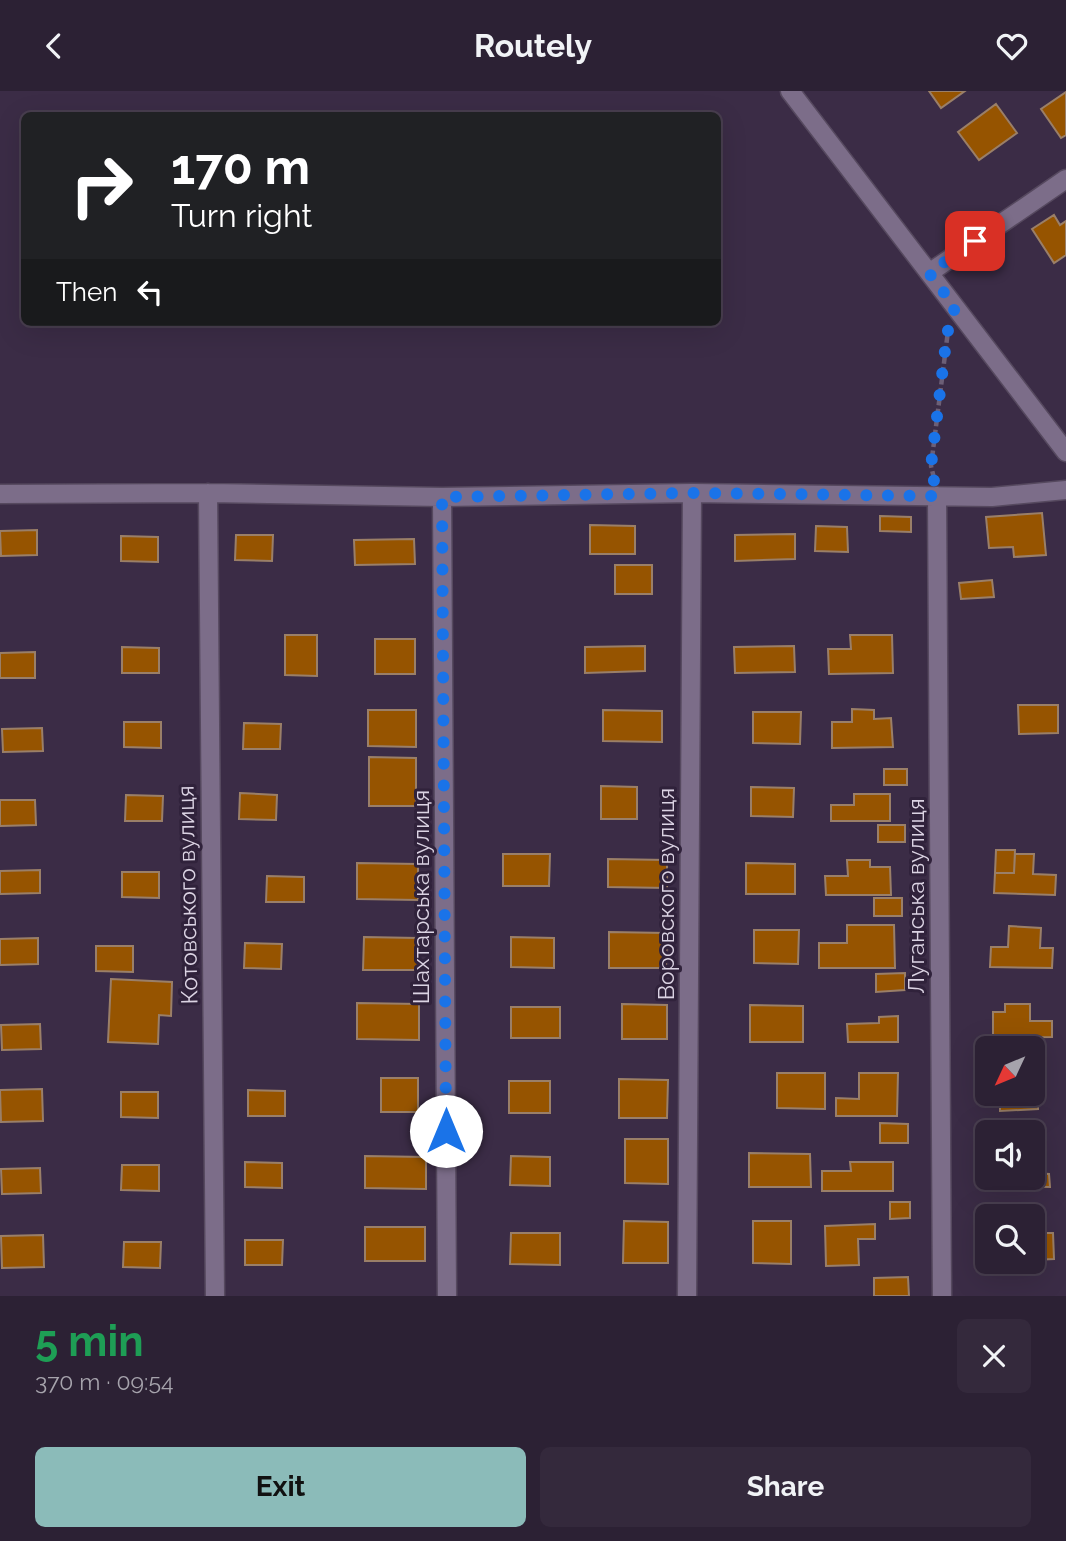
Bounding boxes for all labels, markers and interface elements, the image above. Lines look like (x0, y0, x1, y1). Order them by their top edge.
icon: back (35, 27, 73, 65)
text: Routely (474, 27, 592, 64)
icon: heart (993, 27, 1031, 65)
text: 170 m (171, 138, 310, 195)
icon: right (56, 140, 147, 231)
text: Turn right (171, 197, 312, 234)
pin (945, 211, 1005, 271)
icon: arrive (956, 222, 994, 260)
icon: left (131, 273, 169, 311)
text: Then (56, 277, 117, 307)
street label: Котовського вулиця (172, 785, 202, 1005)
street label: Воровского вулиця (652, 788, 679, 1000)
street label: Шахтарська вулиця (407, 790, 434, 1004)
street label: Луганська вулиця (902, 798, 929, 994)
north arrow (975, 1036, 1045, 1106)
map controls (975, 1036, 1045, 1274)
position arrow (409, 1094, 483, 1168)
button: sound (975, 1120, 1045, 1190)
button: search (975, 1204, 1045, 1274)
text: 5 min (35, 1317, 144, 1366)
button: close (957, 1319, 1031, 1393)
text: 370 m · 09:54 (35, 1368, 174, 1395)
button: Exit (35, 1447, 526, 1527)
button: Share (540, 1447, 1031, 1527)

